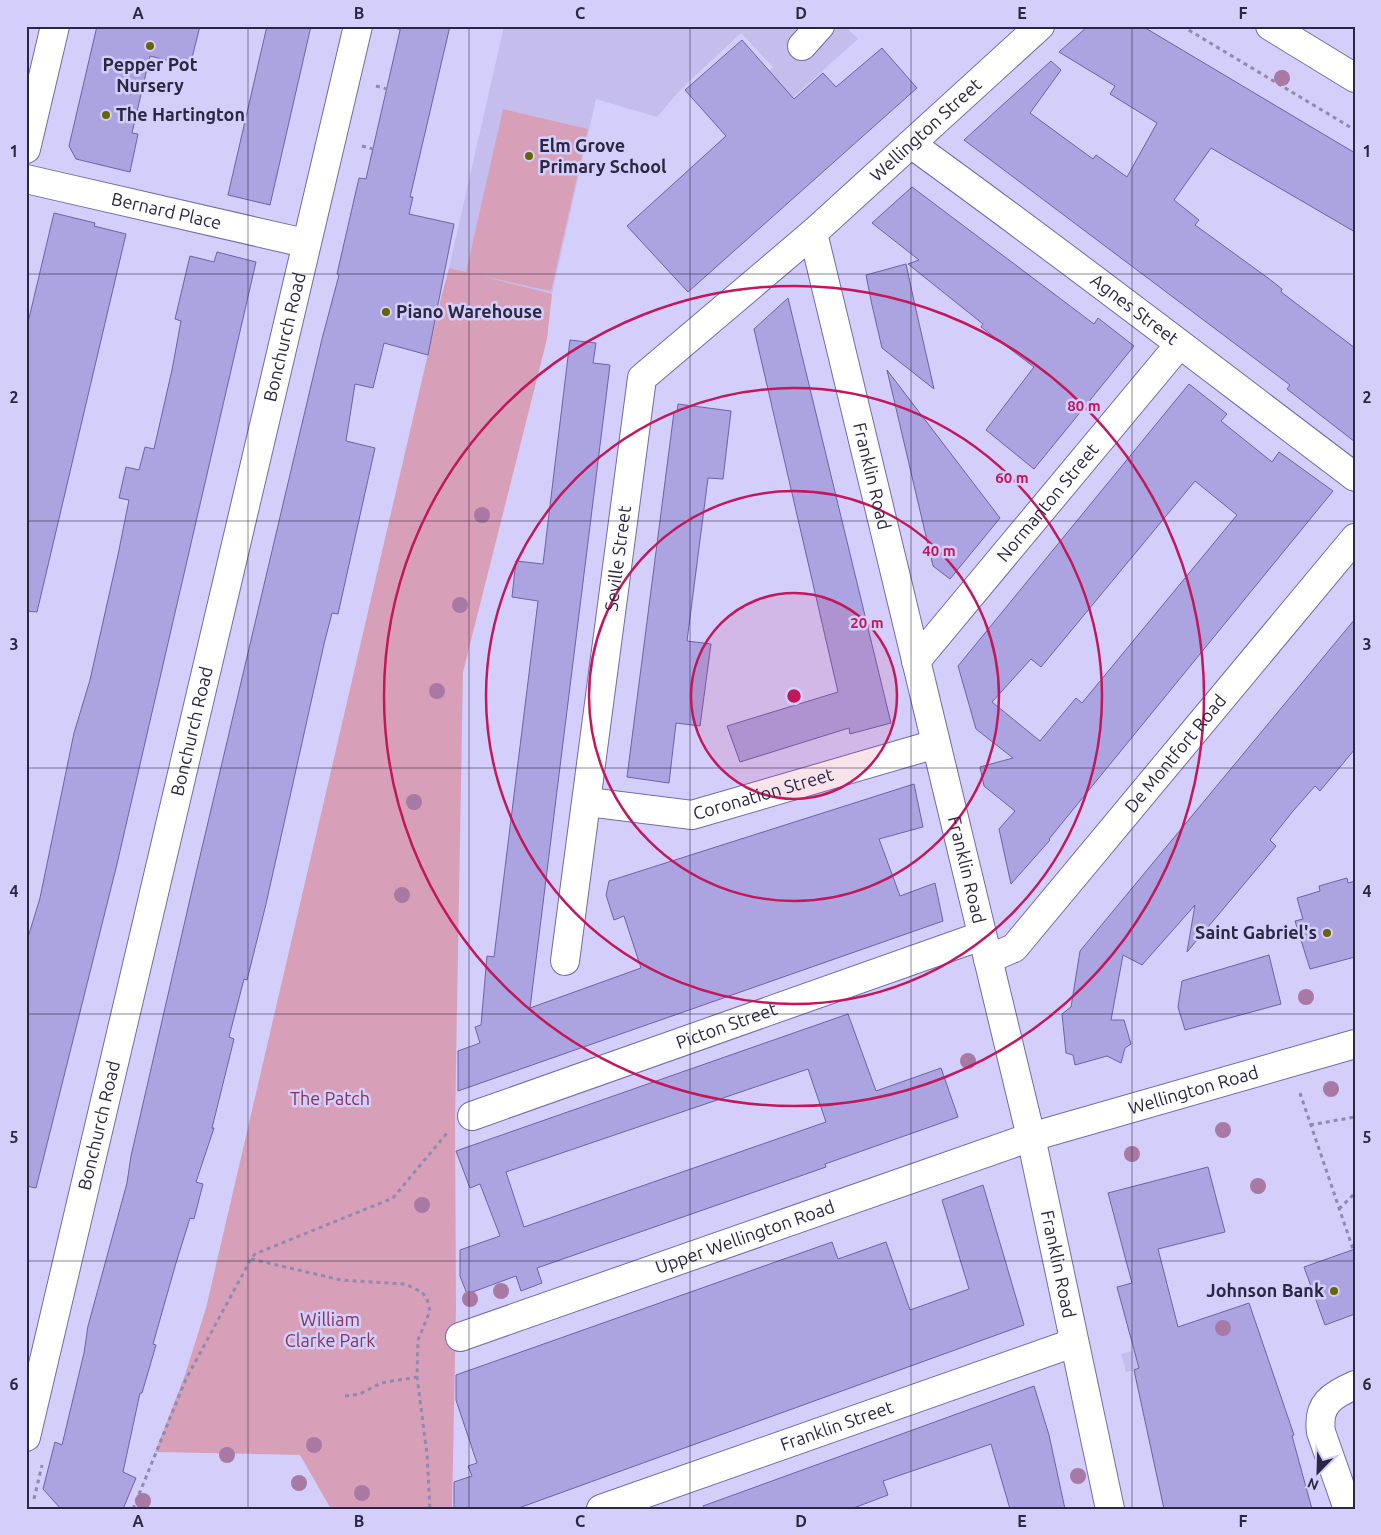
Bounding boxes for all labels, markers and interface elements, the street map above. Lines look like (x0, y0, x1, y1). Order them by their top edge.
text: A (132, 4, 144, 22)
text: B (354, 4, 364, 22)
text: C (575, 4, 585, 22)
text: D (795, 4, 807, 22)
text: E (1017, 4, 1027, 22)
text: F (1239, 4, 1248, 22)
marker: Pepper Pot Nursery (144, 40, 156, 52)
place label: Pepper Pot Nursery (103, 54, 198, 95)
street label: Wellington Street (866, 74, 985, 185)
place label: The Hartington (116, 104, 245, 124)
marker: The Hartington (100, 109, 112, 121)
place label: Elm Grove Primary School (539, 135, 667, 176)
text: 1 (9, 142, 19, 160)
text: 1 (1362, 142, 1372, 160)
marker: Elm Grove Primary School (523, 150, 535, 162)
street label: Bernard Place (110, 188, 224, 233)
street label: Agnes Street (1087, 269, 1183, 348)
street label: Bonchurch Road (259, 270, 309, 403)
place label: Piano Warehouse (396, 301, 542, 321)
marker: Piano Warehouse (380, 306, 392, 318)
text: 2 (9, 388, 19, 406)
text: 2 (1362, 388, 1372, 406)
text: 80 m (1067, 397, 1101, 414)
street label: Franklin Road (850, 420, 895, 531)
street label: Normanton Street (992, 439, 1102, 565)
text: 60 m (995, 469, 1029, 486)
street label: Seville Street (600, 504, 634, 612)
text: 40 m (922, 542, 956, 559)
text: 20 m (850, 614, 884, 631)
text: 3 (9, 635, 19, 653)
text: 3 (1362, 635, 1372, 653)
street label: Bonchurch Road (166, 664, 216, 798)
centre of rings (785, 687, 803, 705)
street label: De Montfort Road (1120, 690, 1230, 816)
street label: Coronation Street (690, 763, 835, 823)
street label: Franklin Road (945, 814, 990, 925)
text: 4 (9, 882, 19, 900)
text: 4 (1362, 882, 1372, 900)
place label: Saint Gabriel's (1195, 922, 1317, 942)
marker: Saint Gabriel's (1321, 927, 1333, 939)
street label: Picton Street (673, 998, 779, 1052)
street label: Bonchurch Road (73, 1059, 123, 1192)
street label: Wellington Road (1126, 1061, 1260, 1118)
park label: The Patch (290, 1088, 370, 1108)
text: 5 (9, 1128, 19, 1146)
text: 5 (1362, 1128, 1372, 1146)
street label: Upper Wellington Road (652, 1196, 837, 1277)
street label: Franklin Road (1038, 1208, 1080, 1320)
place label: Johnson Bank (1206, 1280, 1324, 1300)
marker: Johnson Bank (1328, 1285, 1340, 1297)
park label: William Clarke Park (285, 1309, 375, 1350)
text: 6 (9, 1375, 19, 1393)
text: 6 (1362, 1375, 1372, 1393)
street label: Franklin Street (777, 1396, 896, 1454)
north arrow (1294, 1448, 1344, 1498)
text: N (1305, 1475, 1321, 1493)
text: A (132, 1512, 144, 1530)
text: B (354, 1512, 364, 1530)
text: C (575, 1512, 585, 1530)
text: D (795, 1512, 807, 1530)
text: E (1017, 1512, 1027, 1530)
text: F (1239, 1512, 1248, 1530)

